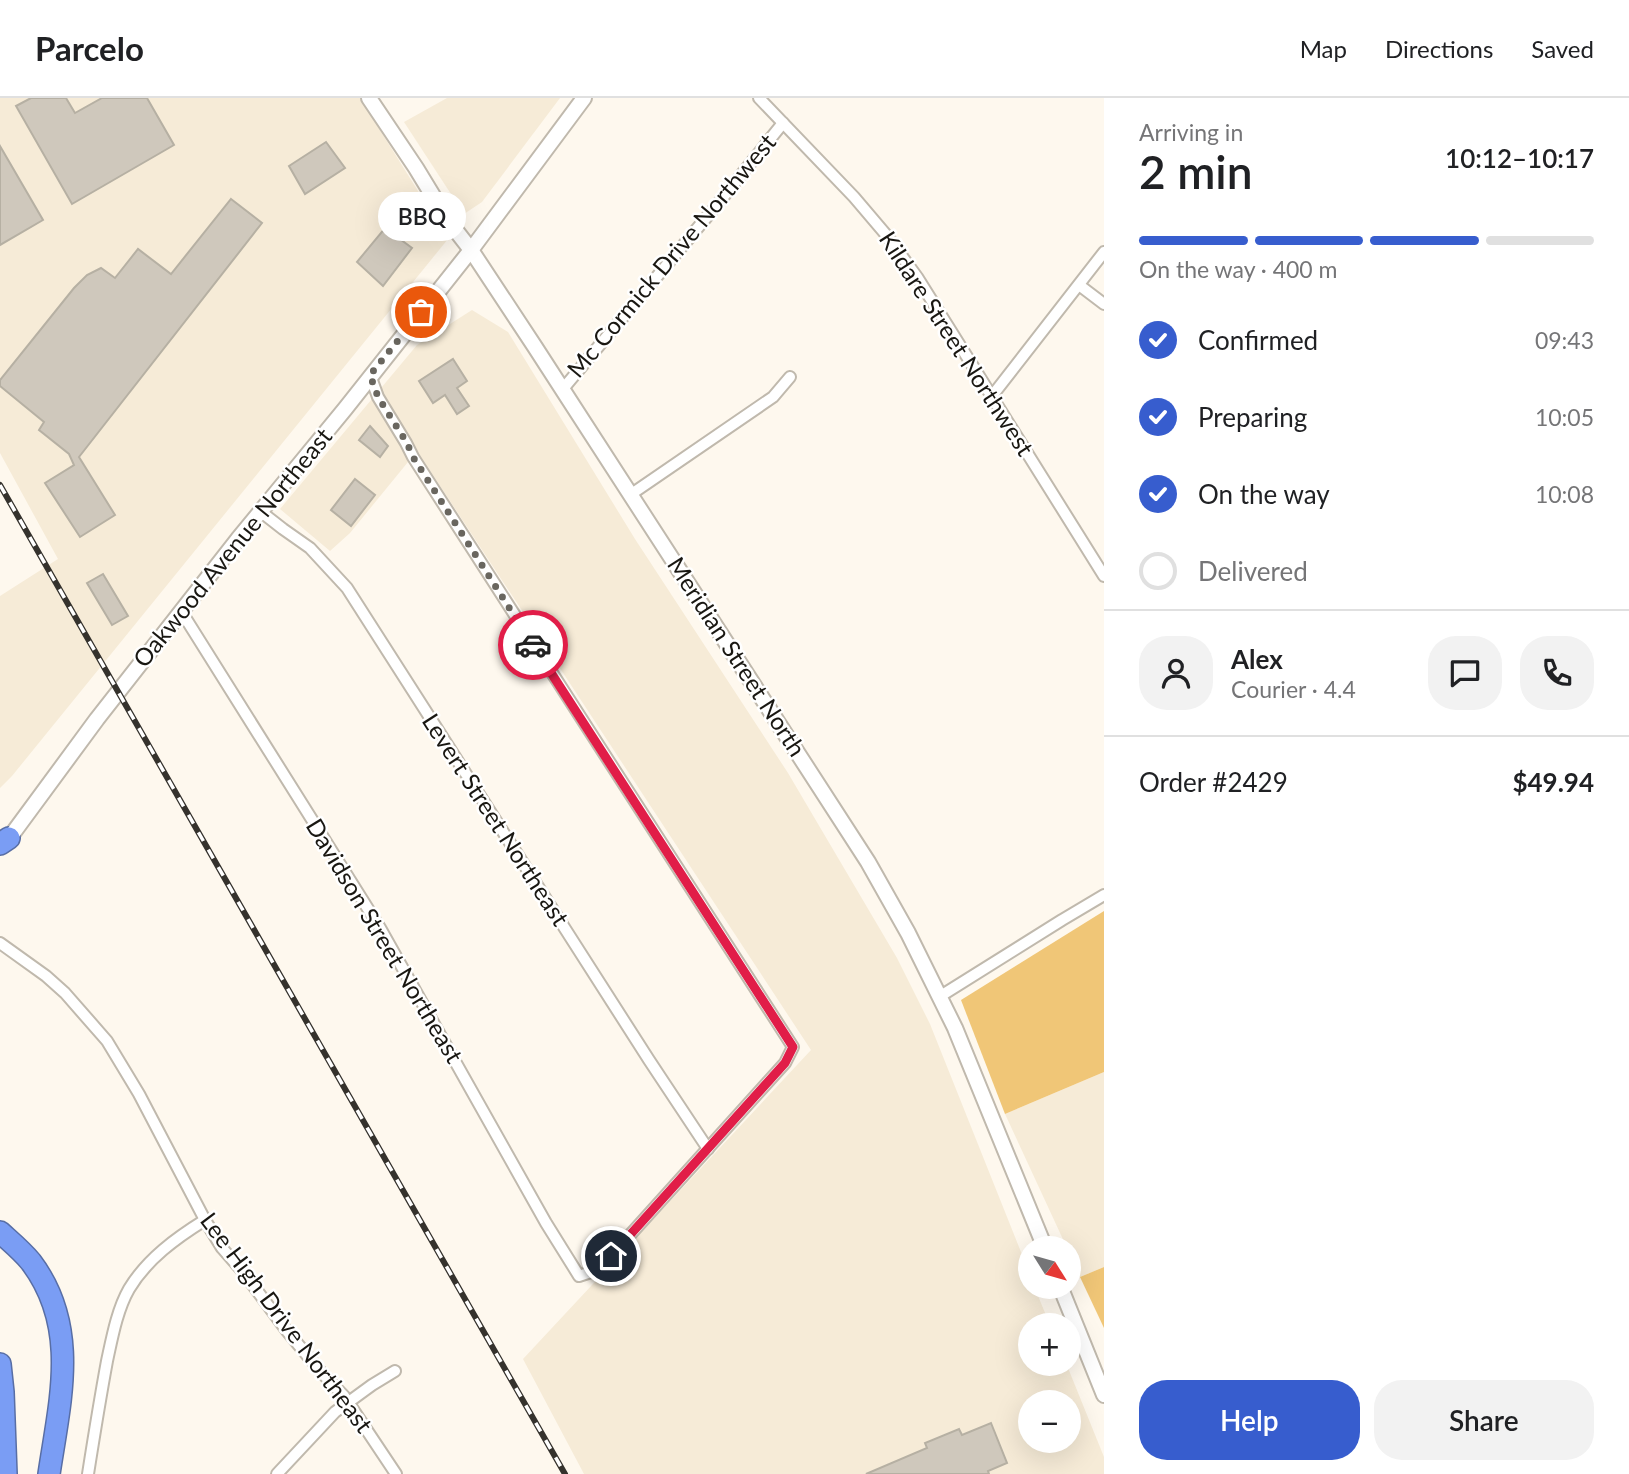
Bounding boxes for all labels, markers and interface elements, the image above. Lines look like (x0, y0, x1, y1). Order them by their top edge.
text: Parcelo (35, 28, 144, 68)
text: Map (1300, 34, 1347, 63)
text: Directions (1385, 34, 1493, 63)
text: Saved (1531, 34, 1594, 63)
text: Arriving in (1139, 118, 1243, 146)
street label: Mc Cormick Drive Northwest (560, 127, 781, 383)
text: 10:12–10:17 (1445, 142, 1594, 174)
text: 2 min (1139, 144, 1253, 199)
callout: BBQ (377, 193, 465, 242)
text: BBQ (398, 202, 446, 230)
street label: Kildare Street Northwest (874, 226, 1041, 461)
text: On the way · 400 m (1139, 255, 1338, 283)
pin (391, 282, 451, 342)
icon: bag (402, 293, 440, 331)
icon: check (1139, 321, 1177, 359)
text: Confirmed (1198, 324, 1318, 356)
text: 09:43 (1535, 326, 1594, 354)
icon: check (1139, 398, 1177, 436)
text: Preparing (1198, 401, 1307, 433)
text: 10:05 (1535, 403, 1594, 431)
street label: Oakwood Avenue Northeast (126, 421, 337, 672)
icon: check (1139, 475, 1177, 513)
text: On the way (1198, 478, 1330, 510)
text: 10:08 (1535, 480, 1594, 508)
street label: Meridian Street North (662, 551, 812, 761)
text: Delivered (1198, 555, 1308, 587)
courier (498, 610, 568, 680)
icon: car (514, 626, 552, 664)
button: person (1139, 636, 1213, 710)
button: chat (1428, 636, 1502, 710)
button: phone (1520, 636, 1594, 710)
text: Alex (1231, 643, 1283, 675)
text: Courier · 4.4 (1231, 675, 1356, 703)
street label: Levert Street Northeast (417, 708, 576, 931)
text: Order #2429 (1139, 766, 1288, 798)
text: $49.94 (1512, 766, 1594, 798)
street label: Davidson Street Northeast (301, 813, 470, 1068)
street label: Lee High Drive Northeast (195, 1206, 380, 1438)
pin (581, 1226, 641, 1286)
north arrow (1018, 1236, 1082, 1298)
map controls (1018, 1236, 1081, 1453)
icon: home (592, 1237, 630, 1275)
button: + (1018, 1313, 1081, 1376)
button: Help (1139, 1380, 1360, 1460)
button: Share (1374, 1380, 1594, 1460)
button: − (1018, 1390, 1081, 1453)

